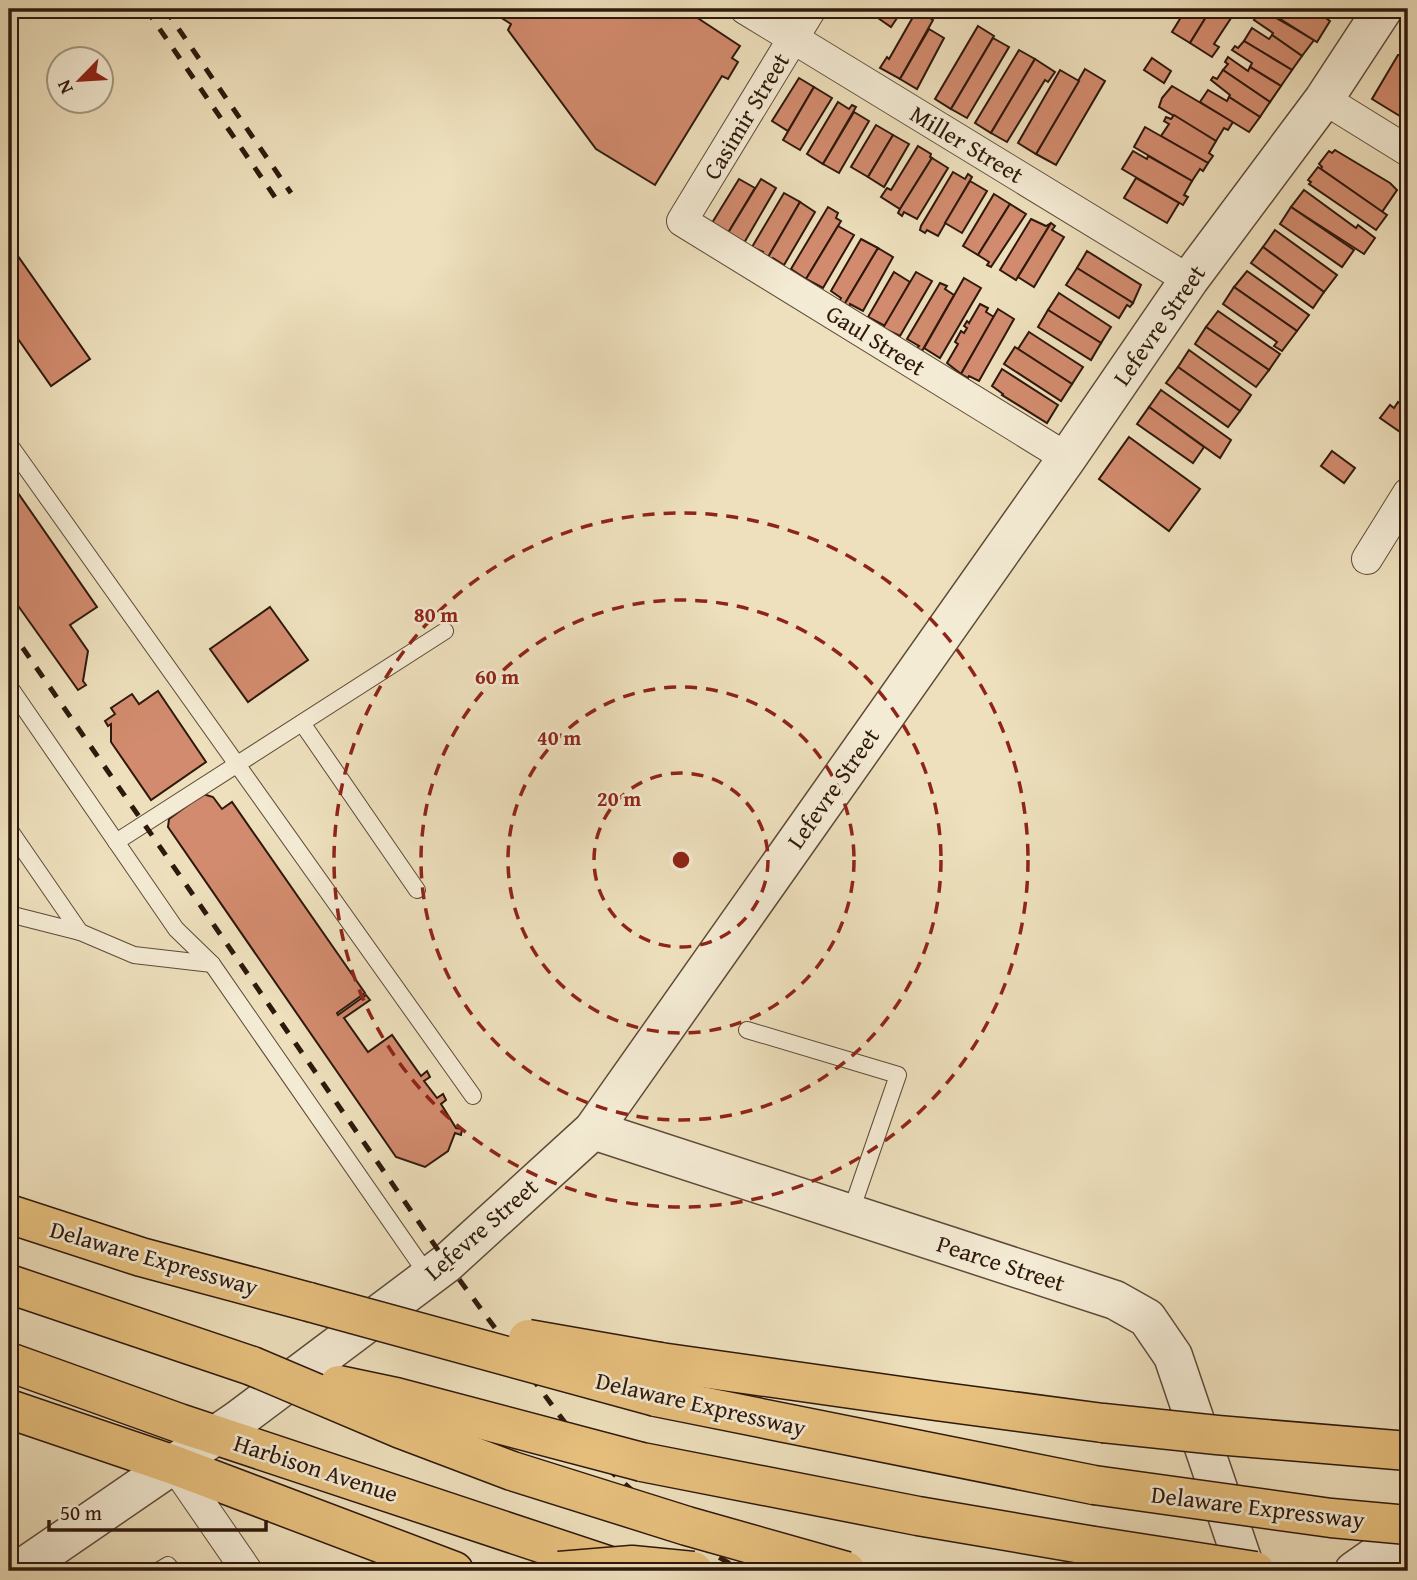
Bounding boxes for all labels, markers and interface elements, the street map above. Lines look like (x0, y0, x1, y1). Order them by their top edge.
street label: Casimir Street (694, 45, 798, 186)
north arrow (46, 46, 116, 116)
text: N (49, 75, 80, 99)
street label: Miller Street (904, 96, 1031, 192)
street label: Lefevre Street (1104, 257, 1214, 393)
street label: Gaul Street (820, 296, 933, 385)
text: 80 m (414, 599, 458, 630)
text: 60 m (475, 661, 519, 692)
street label: Lefevre Street (778, 720, 888, 856)
text: 40 m (537, 722, 581, 753)
text: 20 m (597, 783, 641, 814)
centre of rings (669, 848, 693, 872)
street label: Lefevre Street (416, 1169, 546, 1288)
street label: Delaware Expressway (46, 1212, 262, 1304)
street label: Pearce Street (932, 1226, 1070, 1300)
street label: Delaware Expressway (592, 1363, 810, 1445)
street label: Harbison Avenue (229, 1425, 403, 1511)
street label: Delaware Expressway (1149, 1477, 1367, 1537)
scale bar (49, 1489, 266, 1533)
text: 50 m (60, 1497, 102, 1528)

